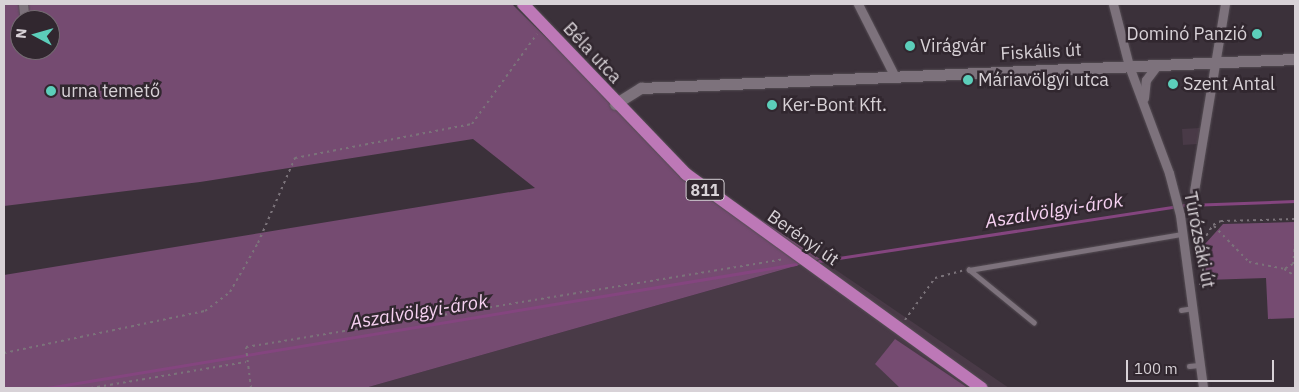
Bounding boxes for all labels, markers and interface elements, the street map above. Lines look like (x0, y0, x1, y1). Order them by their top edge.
north arrow (10, 10, 60, 60)
street label: Béla utca (558, 18, 626, 88)
place label: Dominó Panzió (1127, 23, 1247, 45)
text: N (12, 28, 31, 40)
marker: Dominó Panzió (1251, 28, 1263, 40)
place label: Virágvár (920, 35, 986, 57)
street label: Fiskális út (1000, 39, 1082, 65)
marker: Virágvár (904, 40, 916, 52)
place label: Máriavölgyi utca (978, 69, 1109, 91)
place label: Szent Antal (1183, 73, 1275, 95)
marker: Máriavölgyi utca (962, 74, 974, 86)
marker: Szent Antal (1167, 78, 1179, 90)
place label: urna temető (61, 80, 160, 102)
marker: urna temető (45, 85, 57, 97)
place label: Ker-Bont Kft. (782, 94, 887, 116)
marker: Ker-Bont Kft. (766, 99, 778, 111)
road number: 811 (685, 176, 725, 204)
water label: Aszalvölgyi-árok (984, 189, 1124, 233)
street label: Túrózsáki út (1179, 190, 1219, 290)
street label: Berényi út (763, 206, 843, 270)
water label: Aszalvölgyi-árok (349, 290, 489, 334)
scale bar (1129, 350, 1276, 382)
text: 100 m (1134, 359, 1178, 378)

